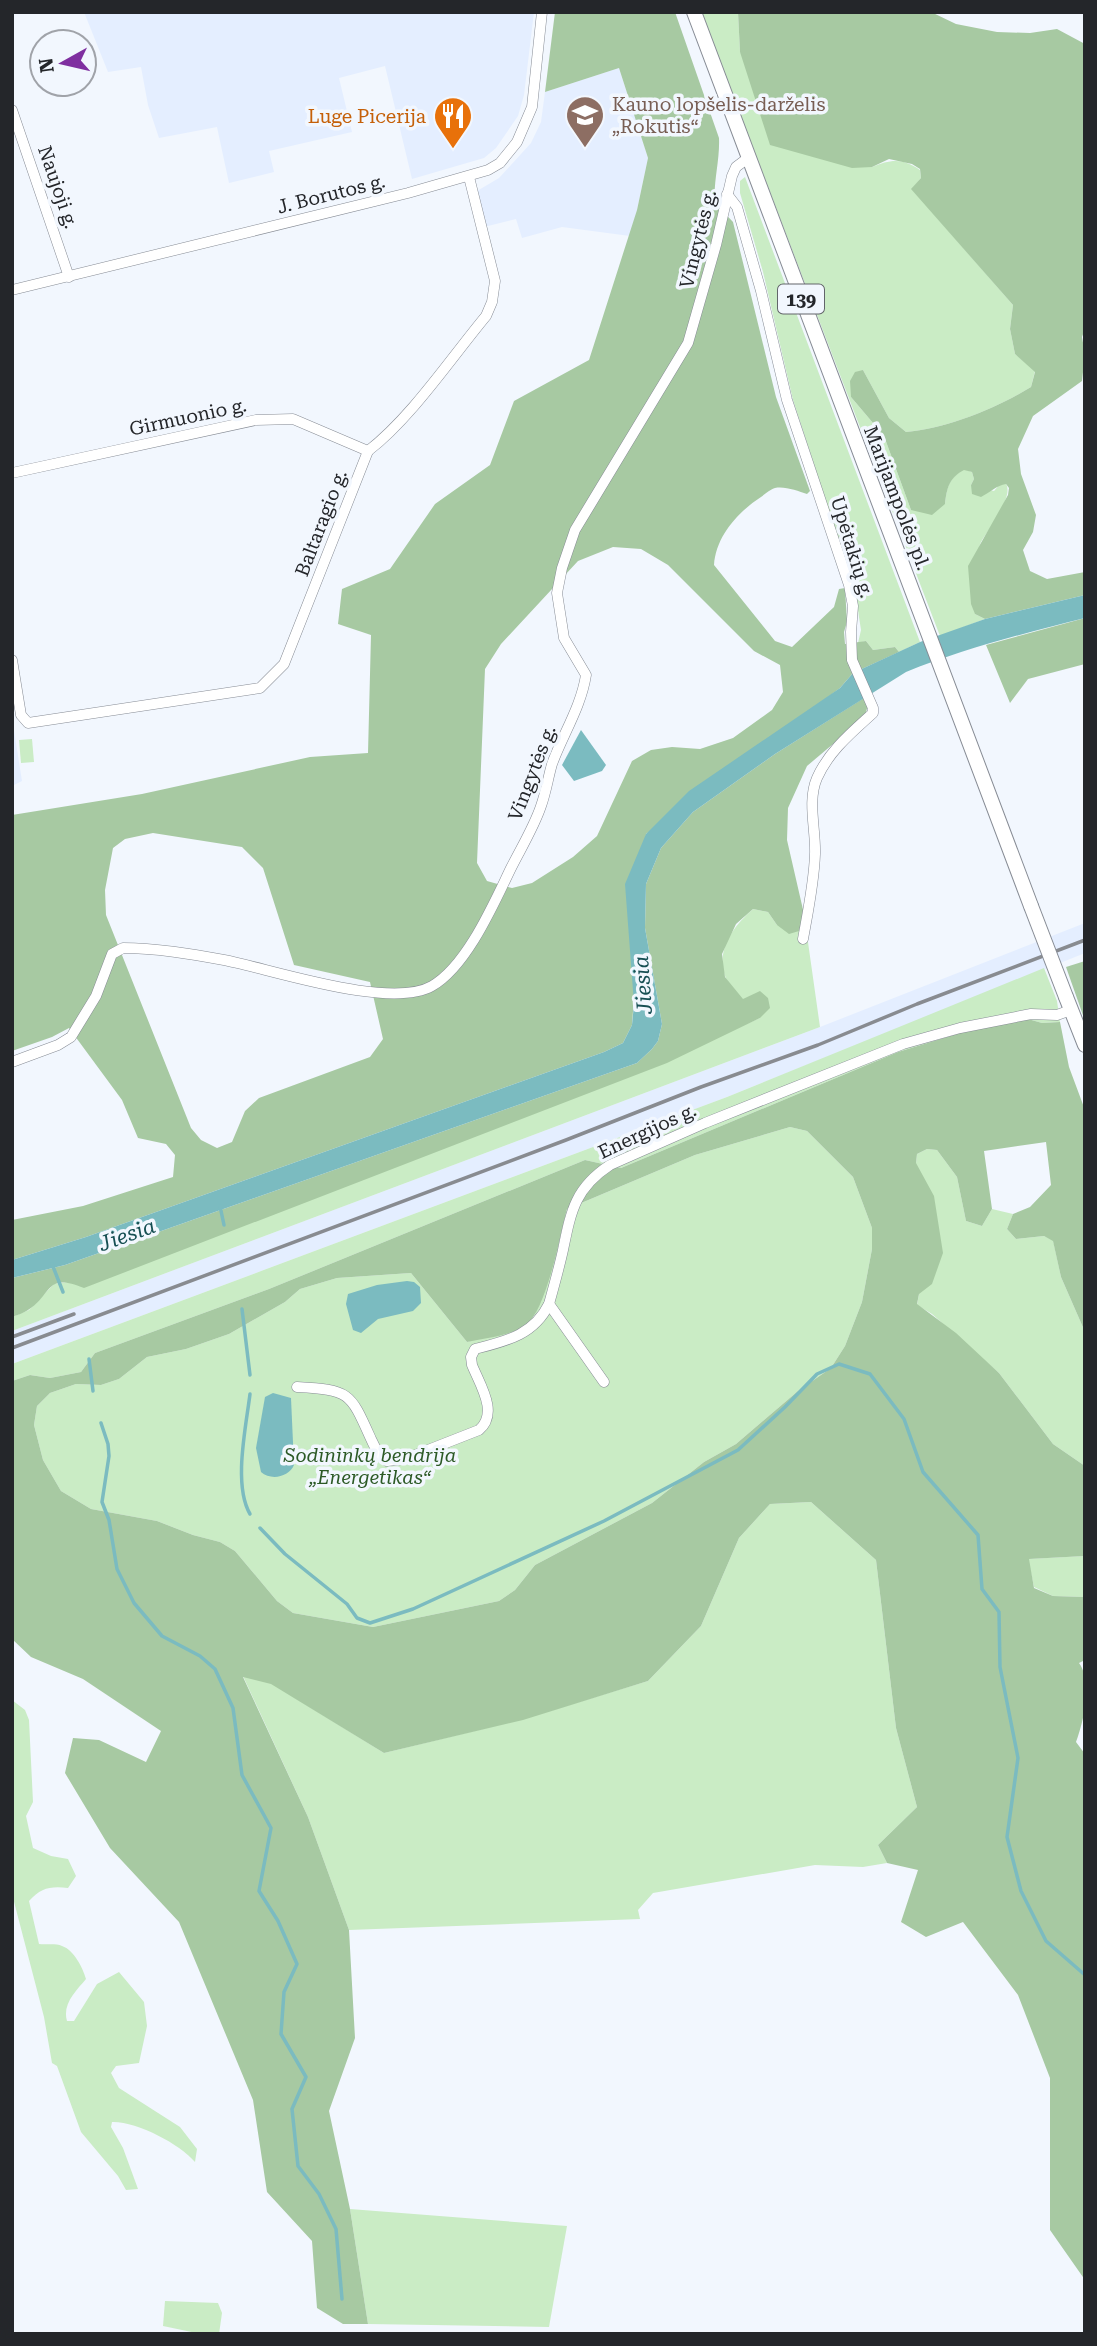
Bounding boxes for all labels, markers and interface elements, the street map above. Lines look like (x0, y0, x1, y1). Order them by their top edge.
north arrow (28, 28, 98, 98)
text: N (34, 56, 59, 74)
place label: Kauno lopšelis-darželis „Rokutis“ (612, 93, 825, 138)
school or university icon: Kauno lopšelis-darželis „Rokutis“ (564, 94, 606, 149)
restaurant icon: Luge Picerija (432, 95, 474, 150)
place label: Luge Picerija (308, 105, 427, 128)
street label: Naujoji g. (33, 143, 83, 231)
street label: J. Borutos g. (275, 169, 387, 219)
street label: Vingytės g. (675, 187, 721, 291)
road number: 139 (778, 284, 824, 314)
street label: Girmuonio g. (127, 393, 249, 441)
street label: Marijampolės pl. (859, 423, 935, 573)
street label: Baltaragio g. (290, 466, 352, 580)
street label: Upėtakių g. (826, 493, 878, 601)
street label: Vingytės g. (503, 722, 561, 824)
water label: Jiesia (629, 955, 657, 1016)
street label: Energijos g. (594, 1098, 700, 1164)
water label: Jiesia (95, 1214, 159, 1257)
park label: Sodininkų bendrija „Energetikas“ (283, 1444, 456, 1489)

